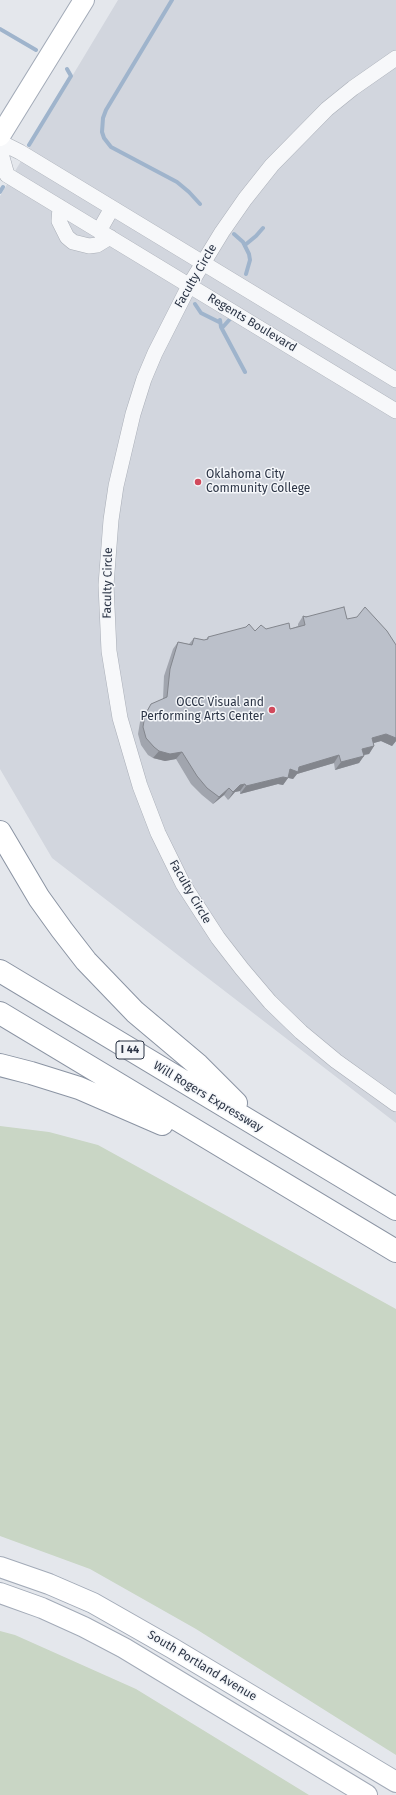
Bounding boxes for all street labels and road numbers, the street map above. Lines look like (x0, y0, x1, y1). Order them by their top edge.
street label: Faculty Circle (172, 242, 220, 310)
street label: Regents Boulevard (205, 291, 299, 355)
street label: Faculty Circle (100, 547, 116, 619)
street label: Faculty Circle (166, 858, 214, 926)
road number: I 44 (116, 1041, 144, 1059)
street label: Will Rogers Expressway (151, 1059, 265, 1135)
street label: South Portland Avenue (145, 1628, 259, 1704)

